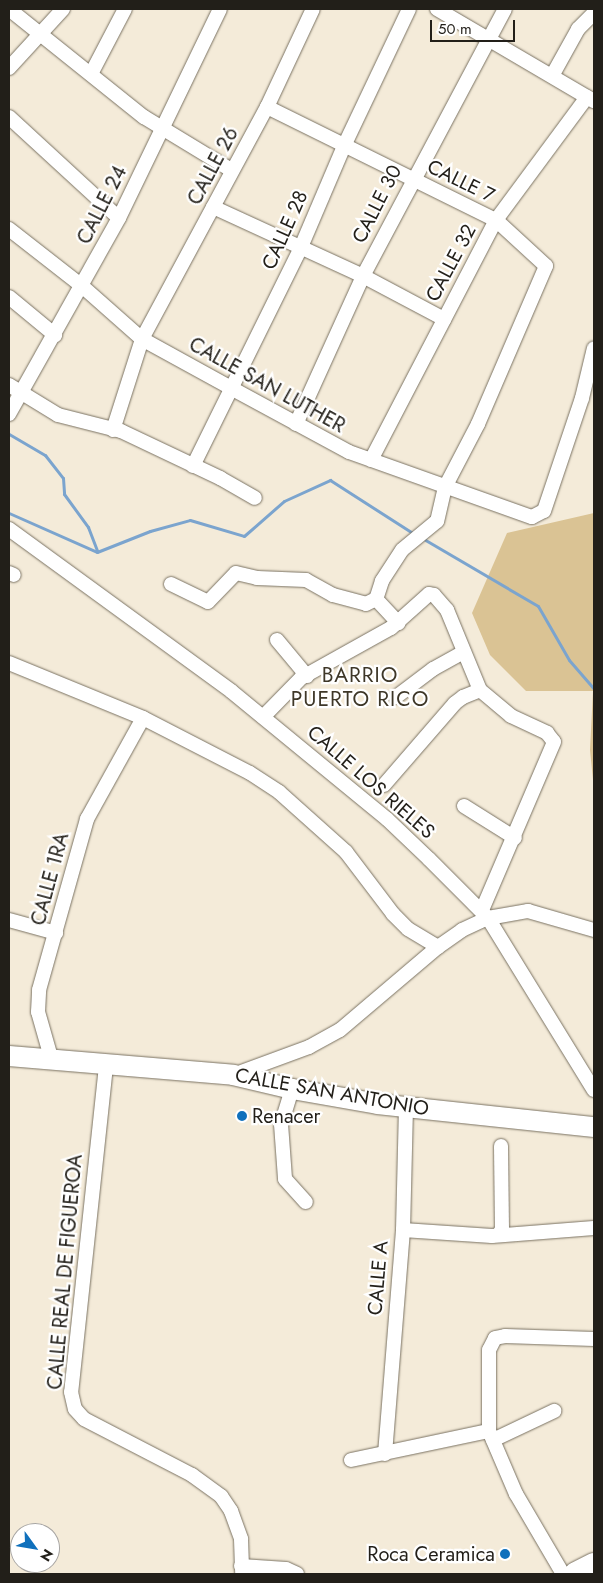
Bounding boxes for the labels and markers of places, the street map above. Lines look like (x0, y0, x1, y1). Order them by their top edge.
place label: Renacer (252, 1104, 320, 1128)
marker: Renacer (236, 1110, 248, 1122)
place label: Roca Ceramica (367, 1542, 495, 1566)
marker: Roca Ceramica (499, 1548, 511, 1560)

